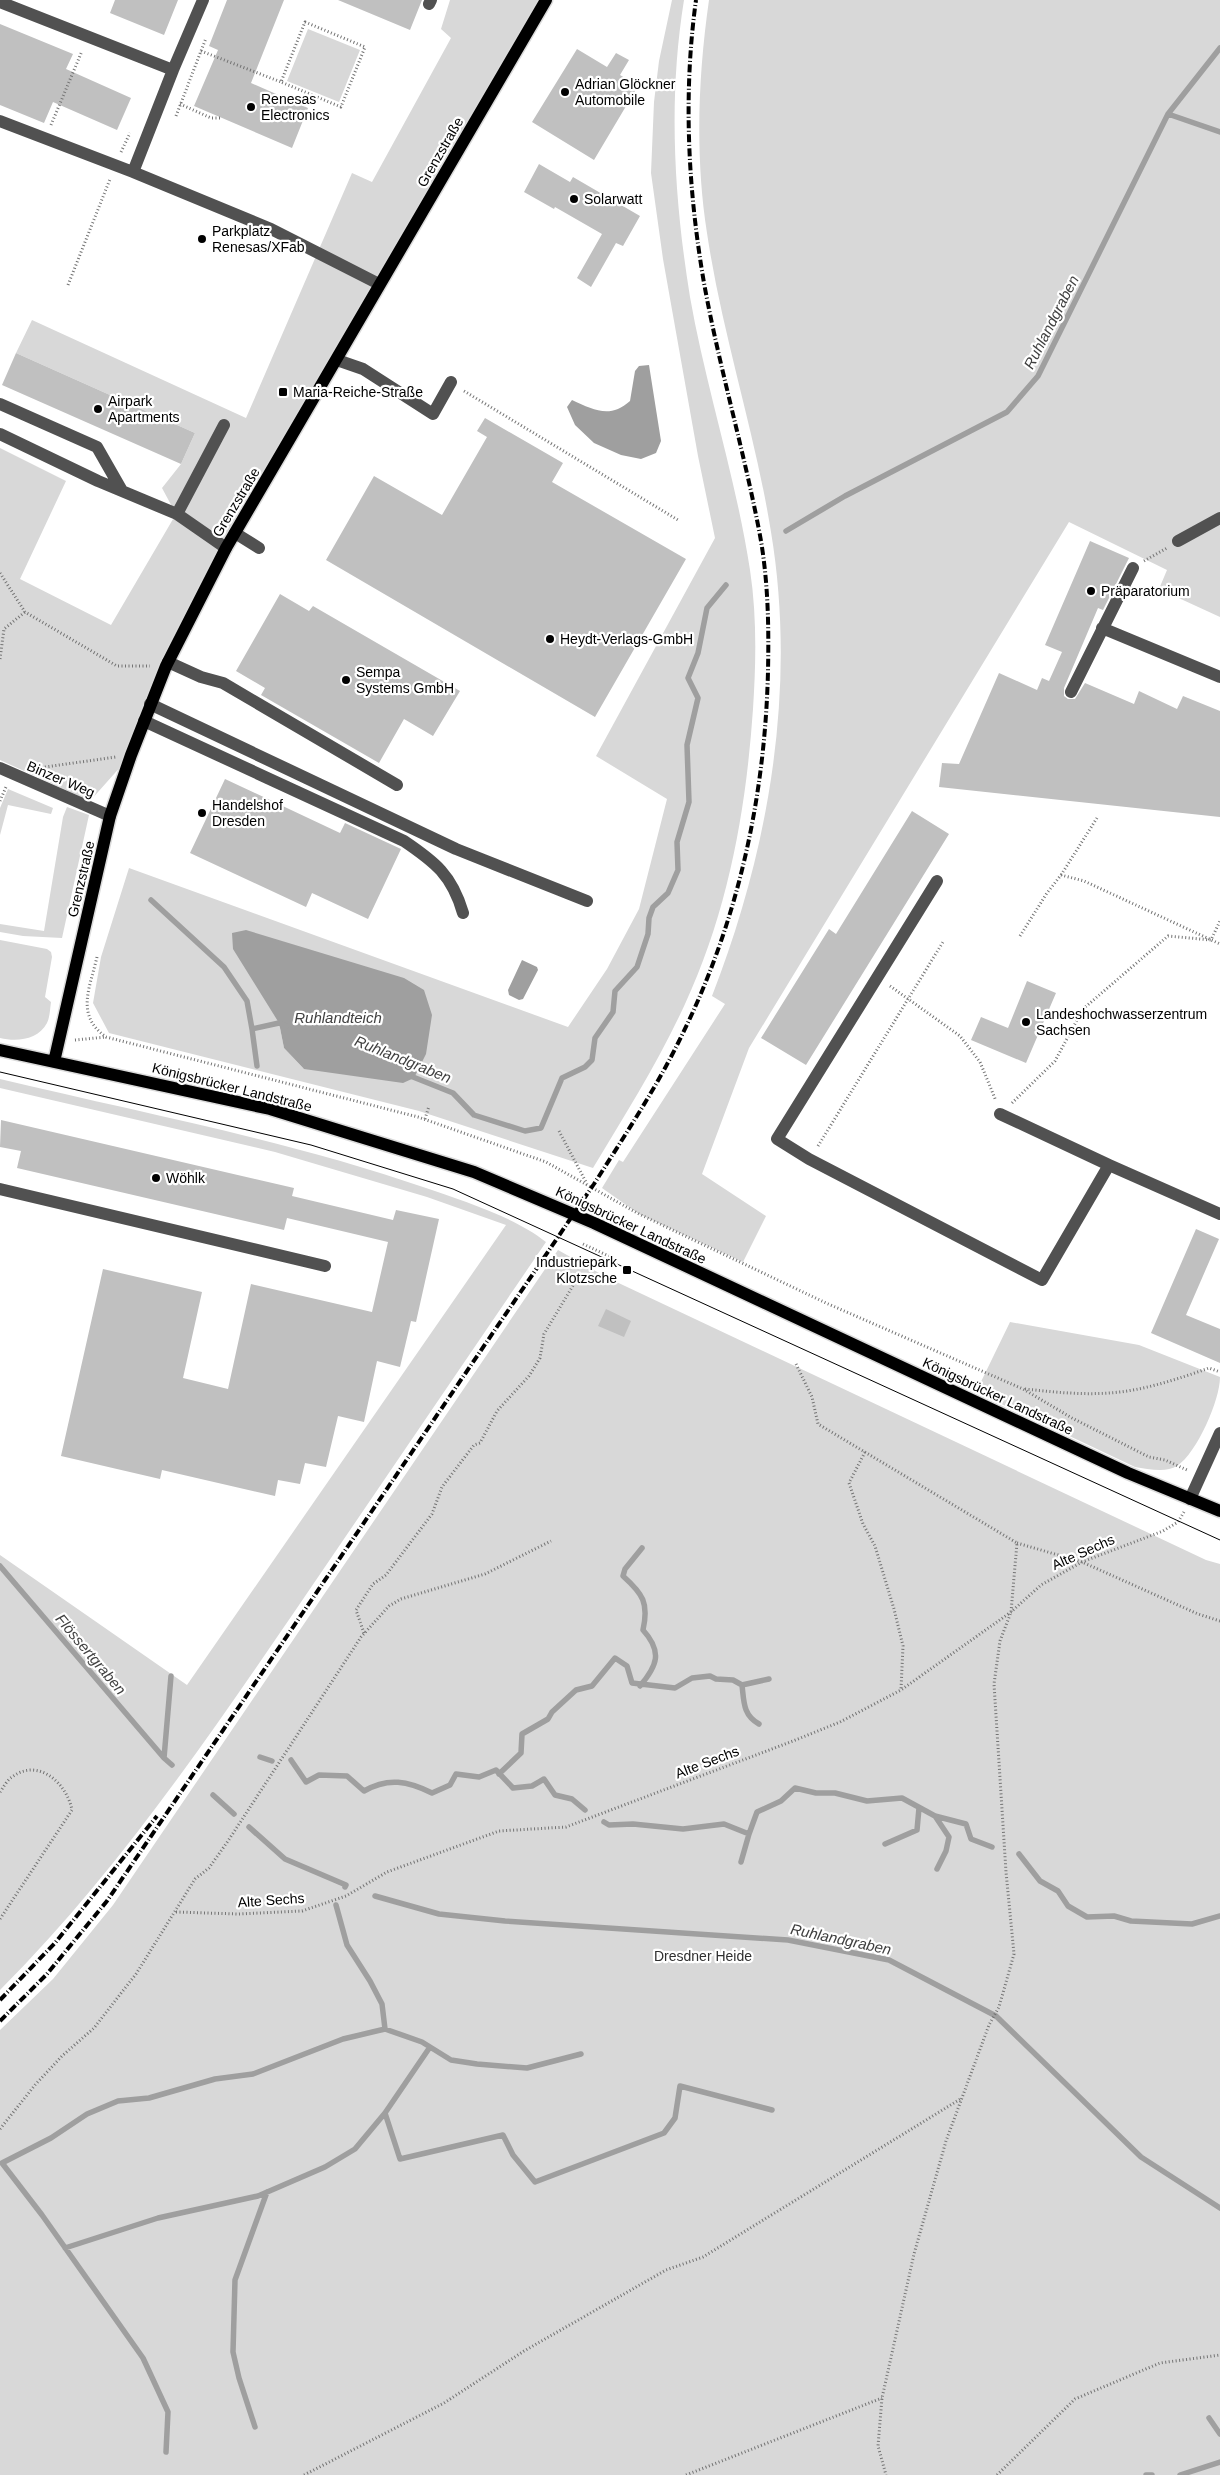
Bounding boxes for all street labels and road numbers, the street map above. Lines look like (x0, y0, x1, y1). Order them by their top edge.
street label: Grenzstraße (414, 114, 466, 190)
street label: Grenzstraße (209, 464, 263, 539)
street label: Binzer Weg (25, 758, 97, 800)
street label: Grenzstraße (64, 839, 98, 919)
street label: Königsbrücker Landstraße (150, 1059, 314, 1115)
street label: Königsbrücker Landstraße (553, 1183, 709, 1267)
street label: Königsbrücker Landstraße (920, 1354, 1076, 1438)
street label: Alte Sechs (1049, 1531, 1117, 1573)
street label: Alte Sechs (673, 1743, 741, 1781)
street label: Alte Sechs (237, 1890, 305, 1910)

